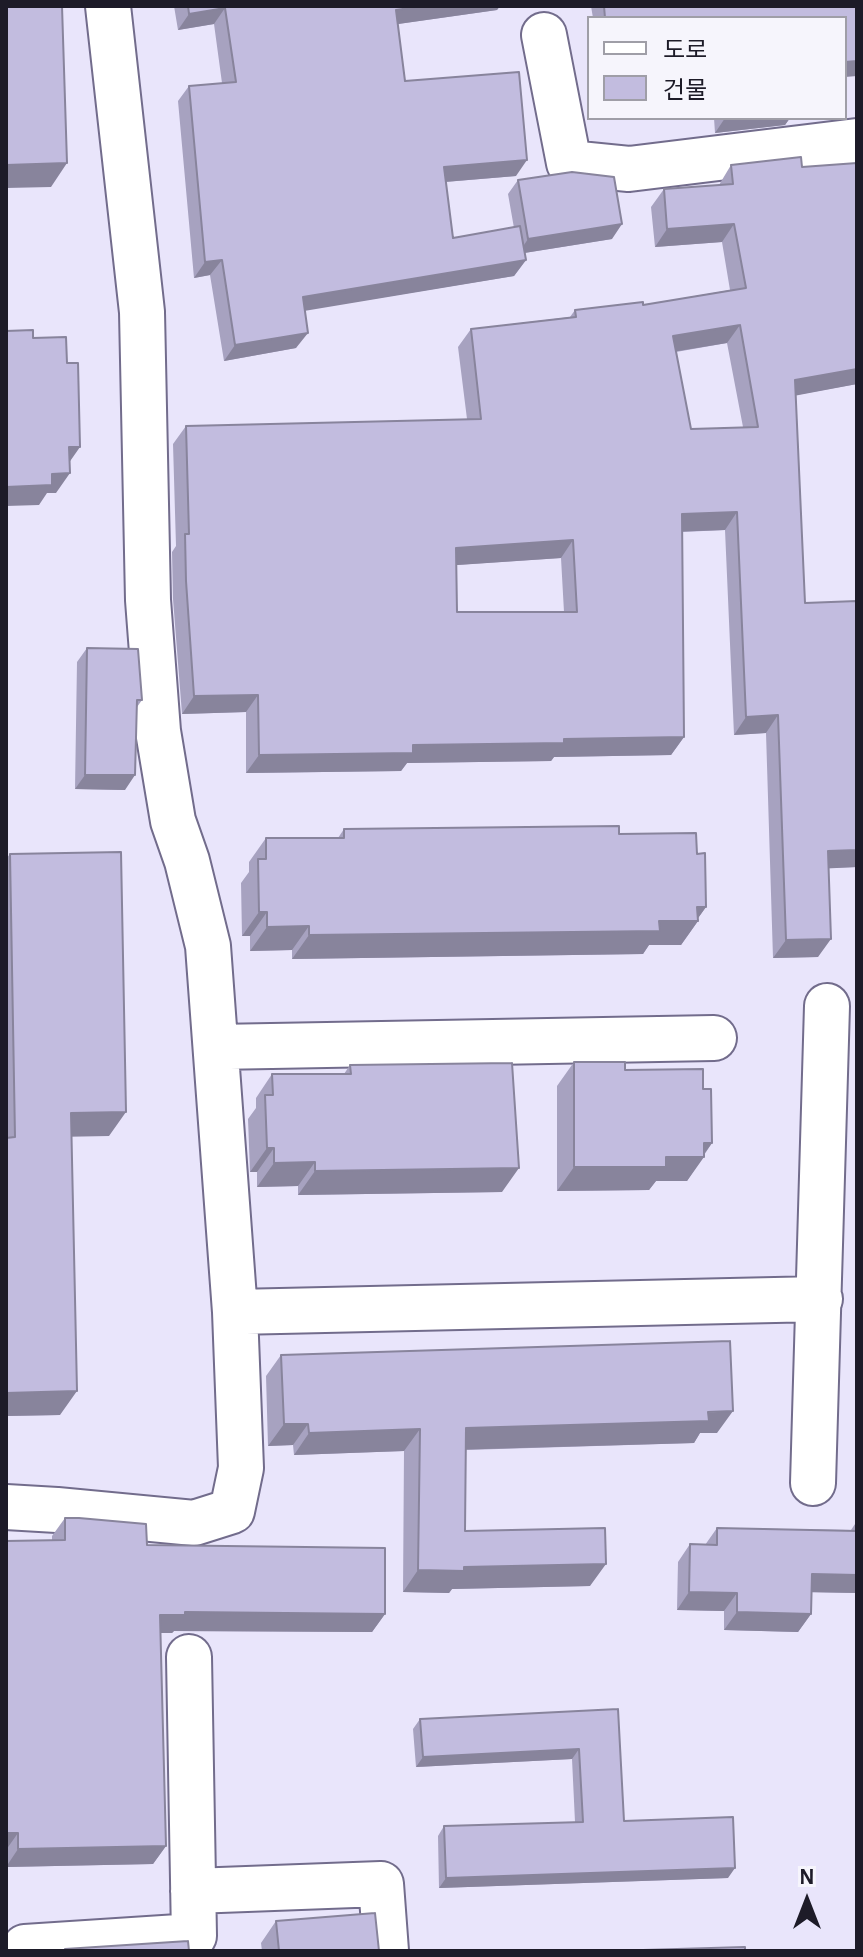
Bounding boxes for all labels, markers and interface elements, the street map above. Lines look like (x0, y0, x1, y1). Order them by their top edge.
legend (587, 16, 847, 120)
text: 도로 (663, 39, 707, 63)
text: 건물 (663, 79, 707, 103)
north arrow (767, 1861, 847, 1941)
text: N (799, 1866, 815, 1888)

